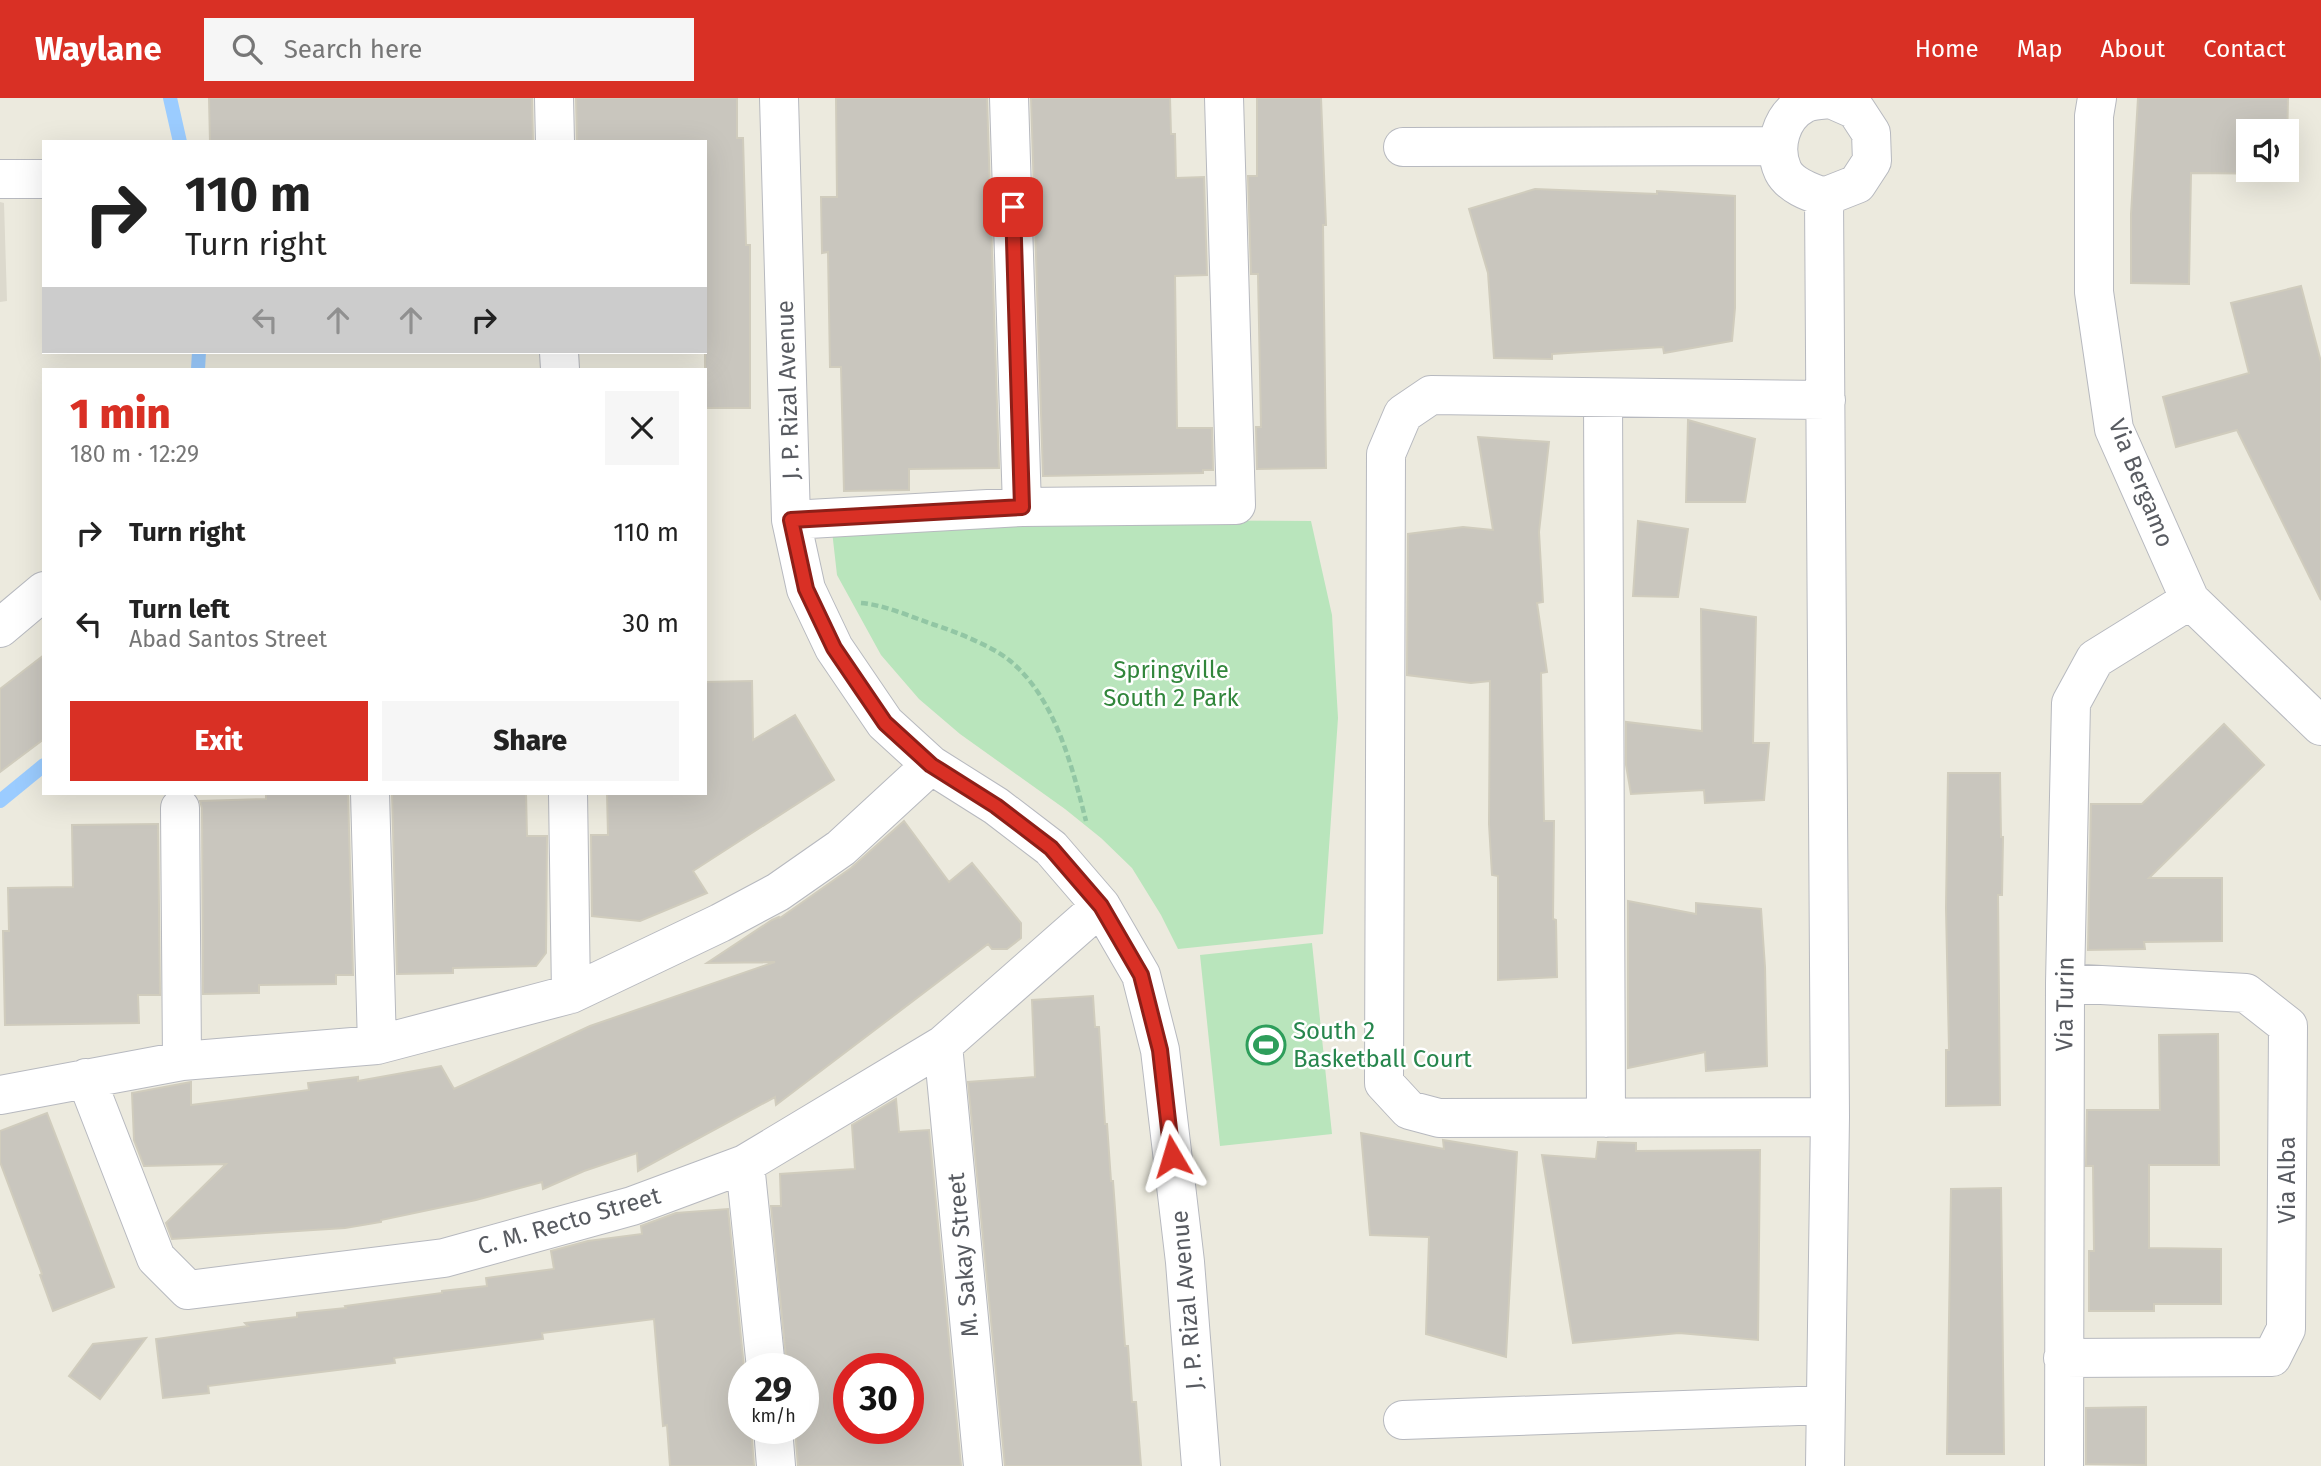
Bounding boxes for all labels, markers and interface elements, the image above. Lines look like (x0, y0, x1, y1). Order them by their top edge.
search box (204, 18, 694, 81)
text: Waylane (35, 29, 162, 69)
icon: search (228, 30, 266, 68)
text: Search here (284, 34, 423, 65)
text: Home (1915, 35, 1979, 63)
text: Map (2017, 35, 2063, 63)
text: About (2101, 35, 2165, 63)
text: Contact (2203, 35, 2286, 63)
map controls (2236, 119, 2299, 182)
button: sound (2236, 119, 2299, 182)
text: 110 m (185, 165, 311, 224)
icon: right (70, 168, 161, 259)
pin (983, 177, 1043, 237)
icon: arrive (994, 188, 1032, 226)
text: Turn right (185, 225, 327, 263)
street label: J. P. Rizal Avenue (771, 300, 805, 480)
icon: left (246, 301, 284, 339)
icon: ahead (319, 301, 357, 339)
icon: ahead (392, 301, 430, 339)
icon: right (465, 301, 503, 339)
text: 1 min (70, 389, 171, 439)
button: close (605, 391, 679, 465)
street label: Via Bergamo (2103, 415, 2179, 551)
text: 180 m · 12:29 (70, 440, 199, 468)
icon: right (70, 514, 108, 552)
text: Turn right (129, 517, 246, 548)
text: 110 m (613, 517, 679, 548)
text: Turn left (129, 594, 230, 625)
icon: left (70, 605, 108, 643)
text: 30 m (622, 608, 679, 639)
text: Abad Santos Street (129, 625, 327, 653)
park label: Springville South 2 Park (1103, 656, 1240, 712)
button: Exit (70, 701, 368, 781)
button: Share (382, 701, 679, 781)
street label: Via Turin (2050, 956, 2080, 1052)
place label: South 2 Basketball Court (1293, 1017, 1472, 1073)
sports icon: South 2 Basketball Court (1245, 1024, 1287, 1066)
position arrow (1135, 1119, 1209, 1193)
street label: Via Alba (2273, 1136, 2301, 1224)
street label: M. Sakay Street (942, 1171, 984, 1338)
street label: C. M. Recto Street (474, 1181, 664, 1260)
street label: J. P. Rizal Avenue (1165, 1209, 1209, 1391)
speed limit sign: 30 (833, 1353, 924, 1444)
text: 29 (755, 1368, 792, 1410)
text: km/h (751, 1405, 796, 1427)

